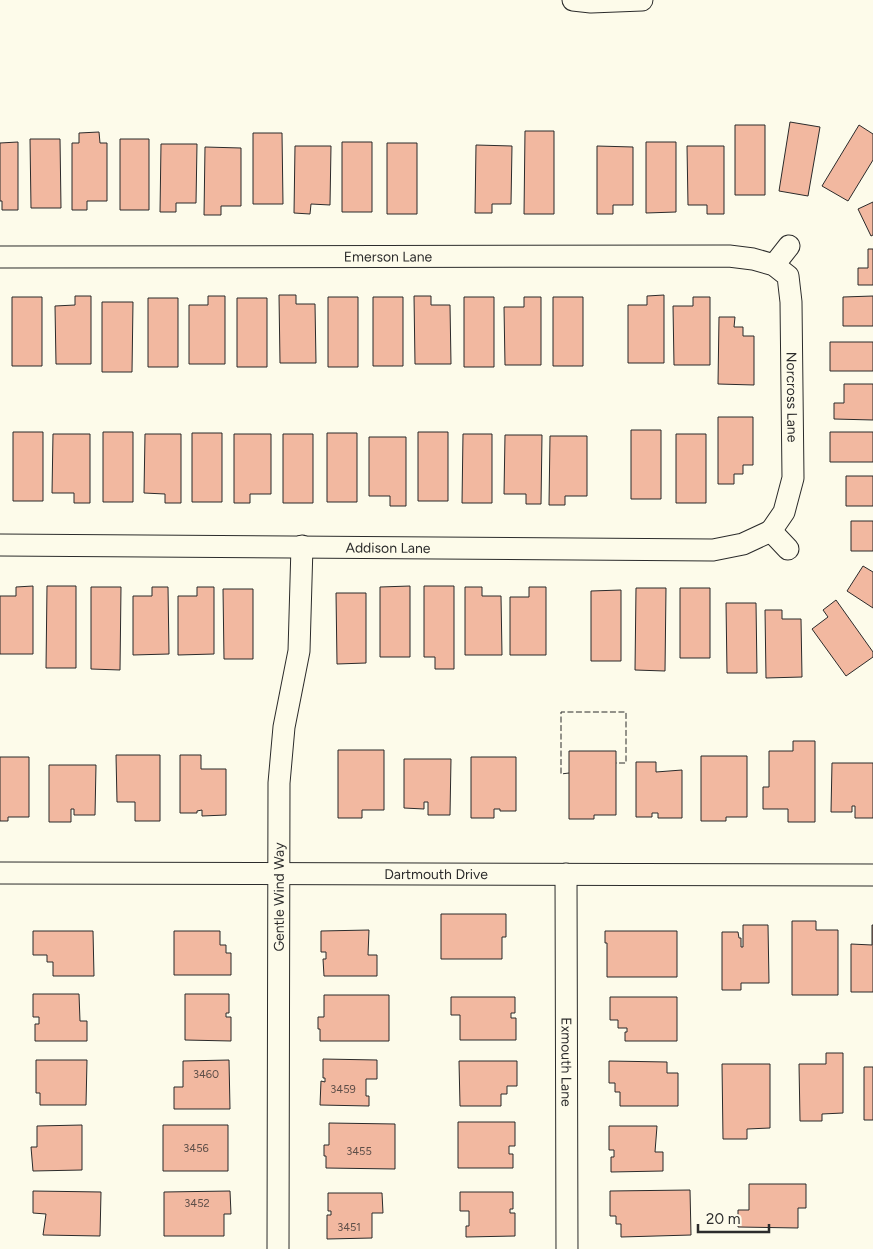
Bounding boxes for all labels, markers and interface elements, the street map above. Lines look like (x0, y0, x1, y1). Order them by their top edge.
street label: Emerson Lane (344, 248, 433, 265)
street label: Norcross Lane (783, 352, 801, 443)
street label: Addison Lane (345, 539, 431, 557)
street label: Gentle Wind Way (270, 842, 287, 952)
street label: Dartmouth Drive (384, 865, 488, 883)
street label: Exmouth Lane (558, 1017, 575, 1107)
house number: 3460 (193, 1068, 219, 1081)
house number: 3459 (330, 1083, 356, 1096)
house number: 3456 (183, 1142, 209, 1155)
house number: 3455 (346, 1145, 372, 1158)
house number: 3452 (184, 1197, 210, 1210)
scale bar (698, 1202, 769, 1234)
text: 20 m (706, 1210, 740, 1228)
house number: 3451 (337, 1221, 361, 1234)

